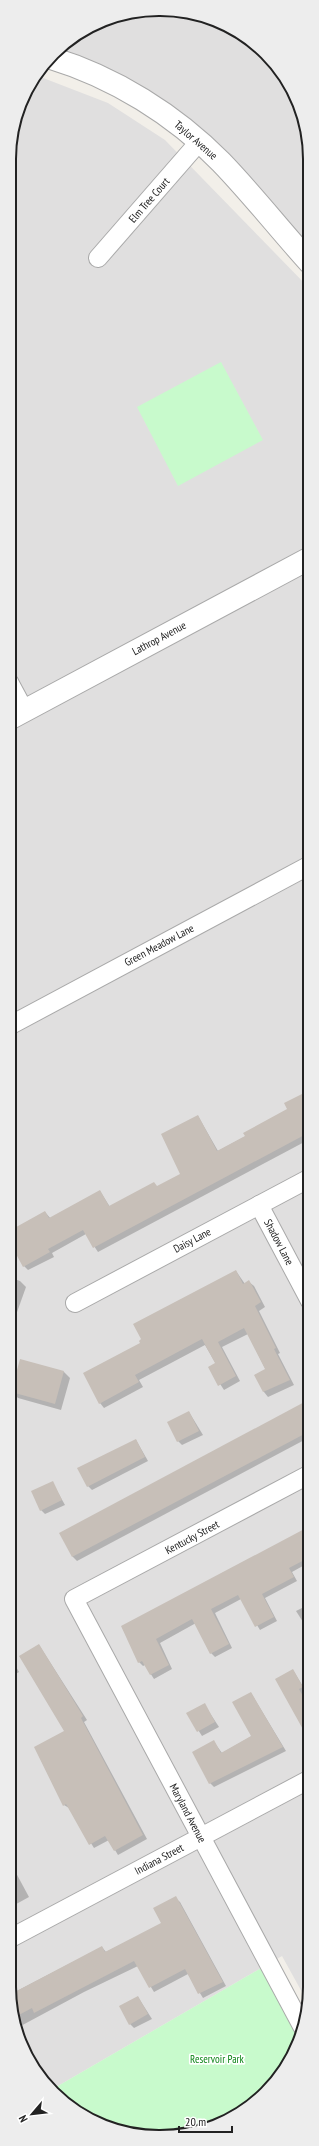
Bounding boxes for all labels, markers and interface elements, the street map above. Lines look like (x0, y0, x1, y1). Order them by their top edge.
street label: Taylor Avenue (172, 117, 221, 163)
street label: Elm Tree Court (126, 175, 172, 225)
street label: Lathrop Avenue (130, 618, 189, 658)
street label: Green Meadow Lane (122, 921, 197, 969)
street label: Shadow Lane (261, 1217, 297, 1268)
street label: Daisy Lane (171, 1224, 214, 1256)
street label: Kentucky Street (163, 1517, 221, 1557)
street label: Maryland Avenue (167, 1781, 210, 1845)
street label: Indiana Street (132, 1840, 186, 1878)
park label: Reservoir Park (190, 2052, 245, 2066)
north arrow (12, 2094, 52, 2134)
scale bar (179, 2108, 232, 2134)
text: N (16, 2113, 31, 2125)
text: 20 m (185, 2114, 206, 2129)

